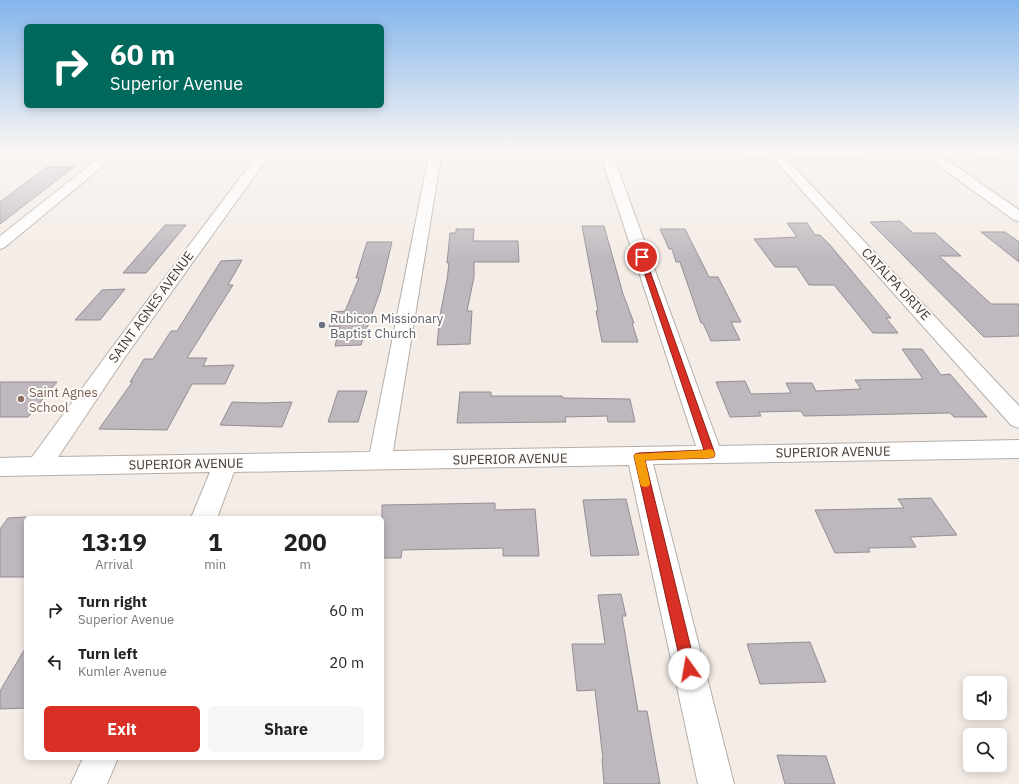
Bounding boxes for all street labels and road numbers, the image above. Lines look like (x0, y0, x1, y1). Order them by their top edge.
street label: CATALPA DRIVE (858, 244, 934, 324)
street label: SAINT AGNES AVENUE (105, 248, 197, 366)
street label: SUPERIOR AVENUE (775, 442, 891, 462)
street label: SUPERIOR AVENUE (452, 449, 568, 469)
street label: SUPERIOR AVENUE (128, 454, 244, 474)

